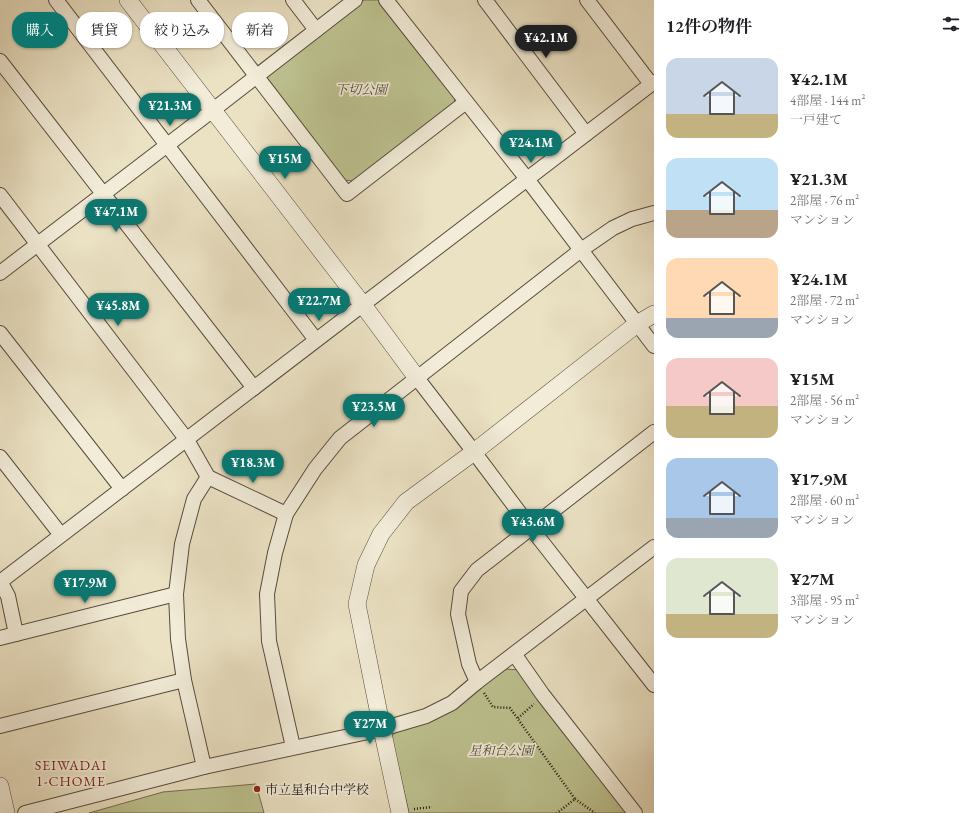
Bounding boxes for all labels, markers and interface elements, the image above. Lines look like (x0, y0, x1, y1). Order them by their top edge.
chip: 購入 (12, 12, 68, 48)
chip: 賃貸 (76, 12, 132, 48)
chip: 絞り込み (140, 12, 224, 48)
chip: 新着 (232, 12, 288, 48)
icon: filters (940, 13, 962, 35)
text: 12件の物件 (666, 15, 752, 37)
pin: ¥42.1M (513, 25, 579, 59)
text: ¥42.1M (524, 29, 568, 46)
text: ¥42.1M (790, 68, 848, 90)
icon: home (698, 74, 746, 122)
park label: 下切公園 (335, 81, 389, 98)
text: 4部屋 · 144 m² (790, 92, 865, 109)
pin: ¥21.3M (137, 93, 203, 127)
text: ¥21.3M (148, 97, 192, 114)
text: 一戸建て (790, 111, 842, 128)
pin: ¥24.1M (498, 130, 564, 164)
text: ¥24.1M (509, 134, 553, 151)
pin: ¥15M (261, 146, 309, 180)
text: ¥15M (268, 150, 302, 167)
text: ¥21.3M (790, 168, 848, 190)
icon: home (698, 174, 746, 222)
text: 2部屋 · 76 m² (790, 192, 859, 209)
pin: ¥47.1M (83, 199, 149, 233)
text: ¥47.1M (94, 203, 138, 220)
text: マンション (790, 211, 854, 228)
text: ¥24.1M (790, 268, 848, 290)
icon: home (698, 274, 746, 322)
pin: ¥22.7M (286, 288, 352, 322)
text: ¥22.7M (297, 292, 341, 309)
text: 2部屋 · 72 m² (790, 292, 859, 309)
pin: ¥45.8M (85, 293, 151, 327)
text: ¥45.8M (96, 297, 140, 314)
text: マンション (790, 311, 854, 328)
text: ¥15M (790, 368, 835, 390)
icon: home (698, 374, 746, 422)
text: 2部屋 · 56 m² (790, 392, 859, 409)
pin: ¥23.5M (341, 394, 407, 428)
text: ¥23.5M (352, 398, 396, 415)
text: マンション (790, 411, 854, 428)
pin: ¥18.3M (220, 450, 286, 484)
text: ¥18.3M (231, 454, 275, 471)
text: ¥17.9M (790, 468, 848, 490)
icon: home (698, 474, 746, 522)
text: 2部屋 · 60 m² (790, 492, 859, 509)
pin: ¥43.6M (500, 509, 566, 543)
text: マンション (790, 511, 854, 528)
text: ¥43.6M (511, 513, 555, 530)
text: ¥27M (790, 568, 835, 590)
pin: ¥17.9M (52, 570, 118, 604)
text: ¥17.9M (63, 574, 107, 591)
icon: home (698, 574, 746, 622)
text: 3部屋 · 95 m² (790, 592, 859, 609)
text: マンション (790, 611, 854, 628)
pin: ¥27M (346, 711, 394, 745)
text: ¥27M (353, 715, 387, 732)
park label: 星和台公園 (468, 742, 535, 759)
district label: SEIWADAI 1-CHOME (35, 756, 107, 790)
place label: 市立星和台中学校 (265, 781, 369, 798)
marker: 市立星和台中学校 (252, 784, 262, 794)

